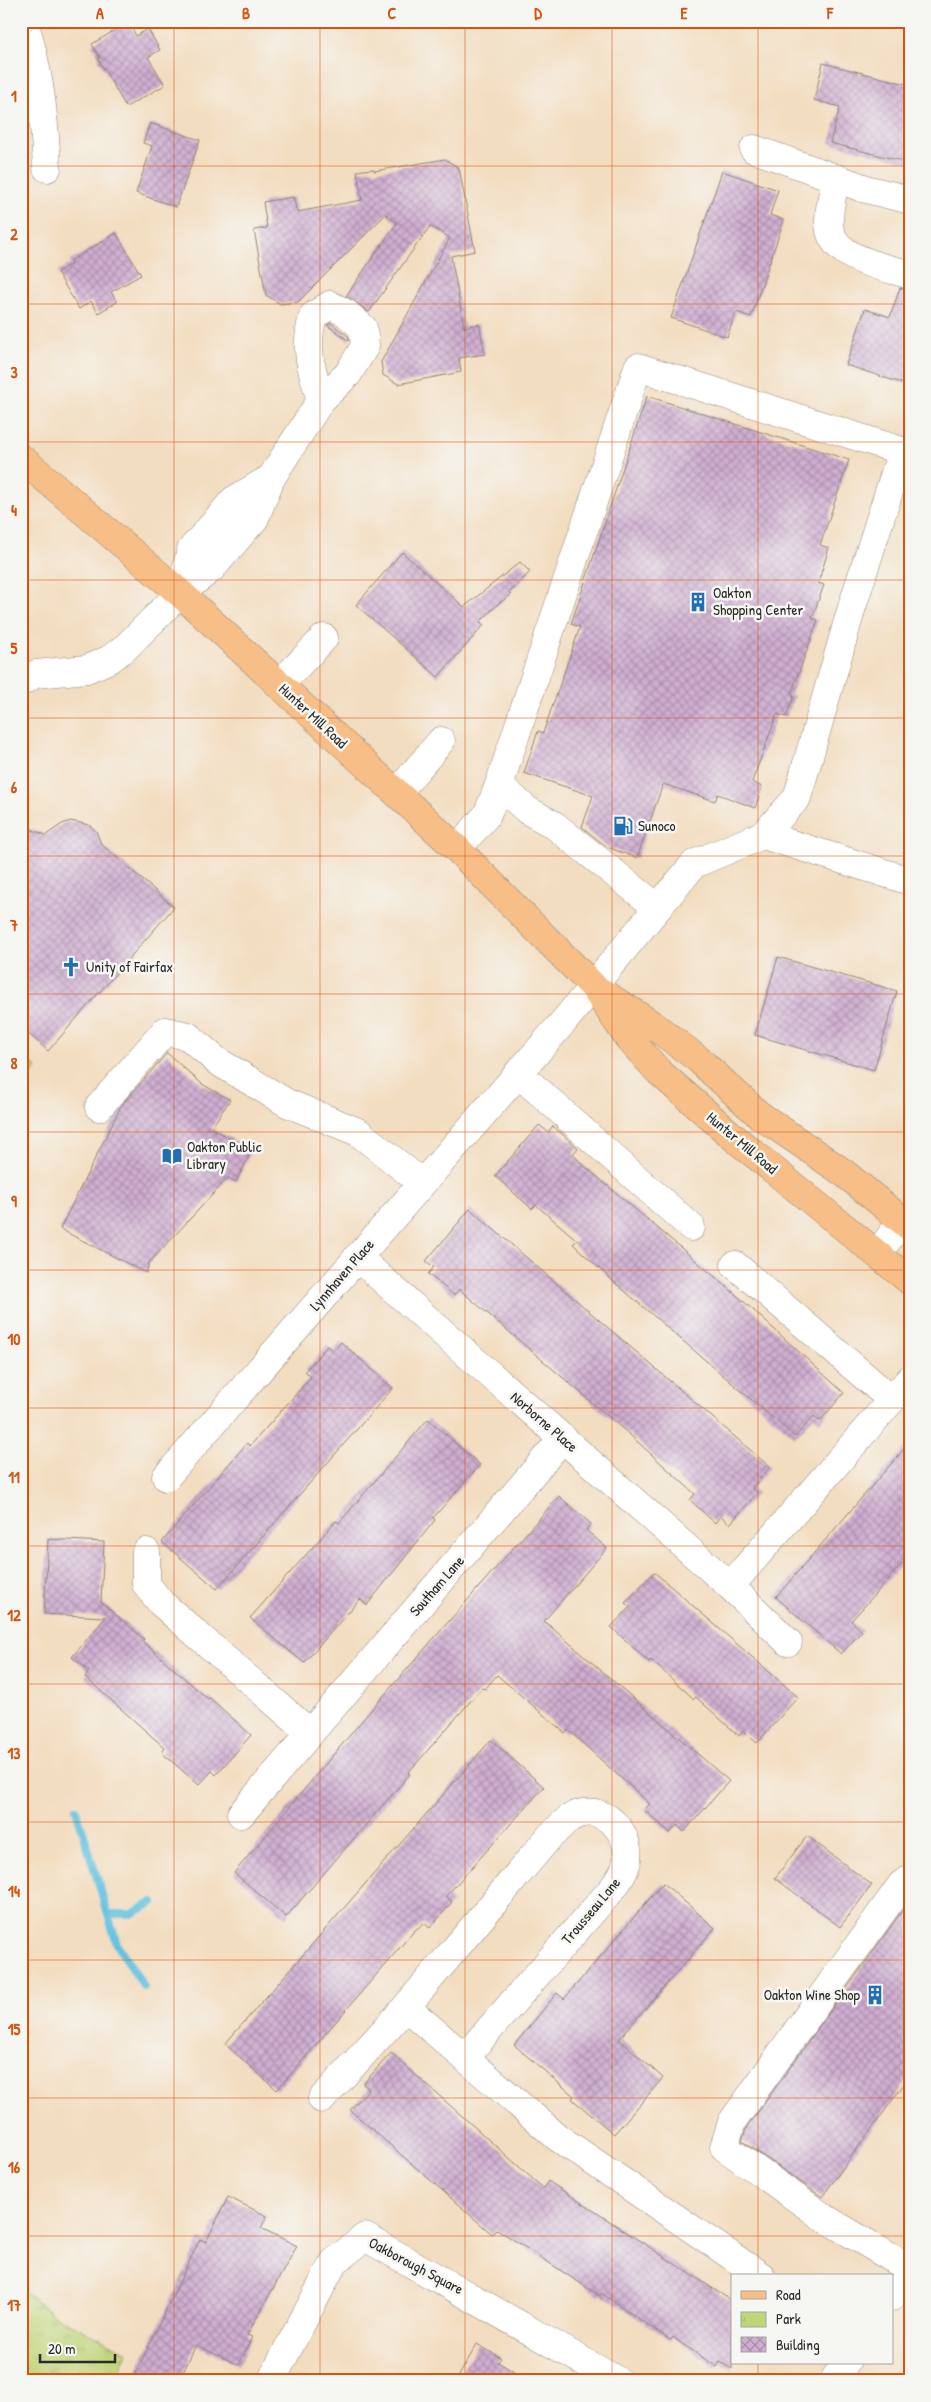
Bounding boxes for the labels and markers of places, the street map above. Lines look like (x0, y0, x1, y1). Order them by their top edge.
place label: Oakton Shopping Center (713, 582, 803, 620)
building icon: Oakton Shopping Center (687, 591, 709, 613)
fuel station icon: Sunoco (612, 815, 634, 837)
place label: Sunoco (638, 815, 676, 836)
church icon: Unity of Fairfax (60, 956, 82, 978)
place label: Unity of Fairfax (86, 956, 173, 977)
place label: Oakton Public Library (187, 1136, 262, 1174)
library icon: Oakton Public Library (161, 1145, 183, 1167)
place label: Oakton Wine Shop (764, 1984, 861, 2005)
building icon: Oakton Wine Shop (864, 1984, 886, 2006)

